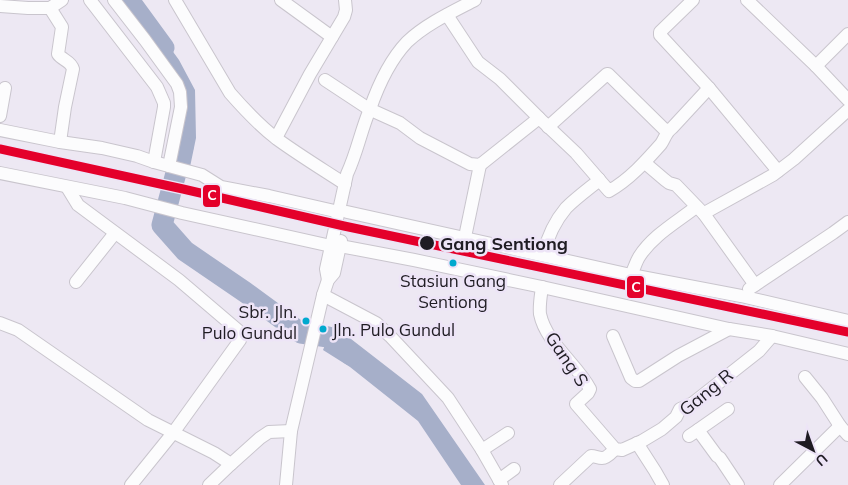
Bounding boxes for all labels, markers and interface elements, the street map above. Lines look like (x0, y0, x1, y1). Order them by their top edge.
line badge: C (202, 184, 221, 208)
text: C (207, 186, 217, 204)
place label: Gang Sentiong (440, 232, 568, 255)
marker: Gang Sentiong (418, 234, 436, 252)
marker: Stasiun Gang Sentiong (448, 258, 458, 268)
place label: Stasiun Gang Sentiong (400, 270, 506, 312)
line badge: C (626, 275, 645, 299)
text: C (631, 278, 641, 296)
place label: Sbr. Jln. Pulo Gundul (202, 301, 297, 343)
marker: Sbr. Jln. Pulo Gundul (301, 316, 311, 326)
place label: Jln. Pulo Gundul (332, 319, 455, 341)
marker: Jln. Pulo Gundul (318, 324, 328, 334)
street label: Gang S (540, 327, 594, 391)
street label: Gang R (674, 363, 738, 421)
north arrow (788, 425, 838, 475)
text: U (812, 450, 831, 470)

